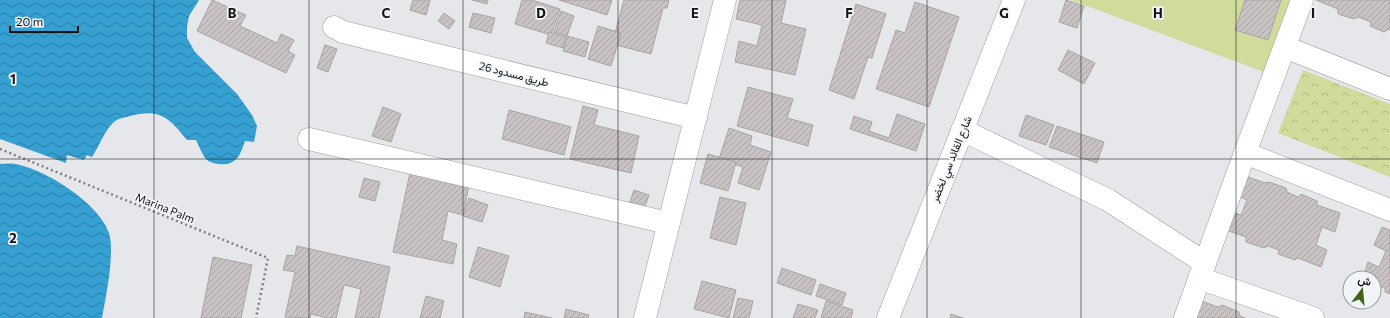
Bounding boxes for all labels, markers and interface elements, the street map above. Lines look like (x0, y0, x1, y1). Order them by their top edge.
text: B (228, 5, 237, 21)
text: C (382, 5, 391, 21)
text: D (536, 5, 546, 21)
text: E (691, 5, 699, 21)
text: F (845, 5, 853, 21)
text: G (999, 5, 1009, 21)
text: H (1153, 5, 1163, 21)
text: I (1311, 5, 1315, 21)
scale bar (10, 8, 78, 34)
text: 20 m (16, 14, 43, 28)
street label: طريق مسدود 26 (478, 59, 550, 89)
text: 1 (10, 71, 16, 87)
street label: شارع القائد سي لخضر (927, 113, 978, 206)
street label: Marina Palm (134, 190, 197, 225)
text: 2 (9, 230, 17, 246)
north arrow (1342, 270, 1382, 310)
text: ش (1356, 272, 1373, 289)

